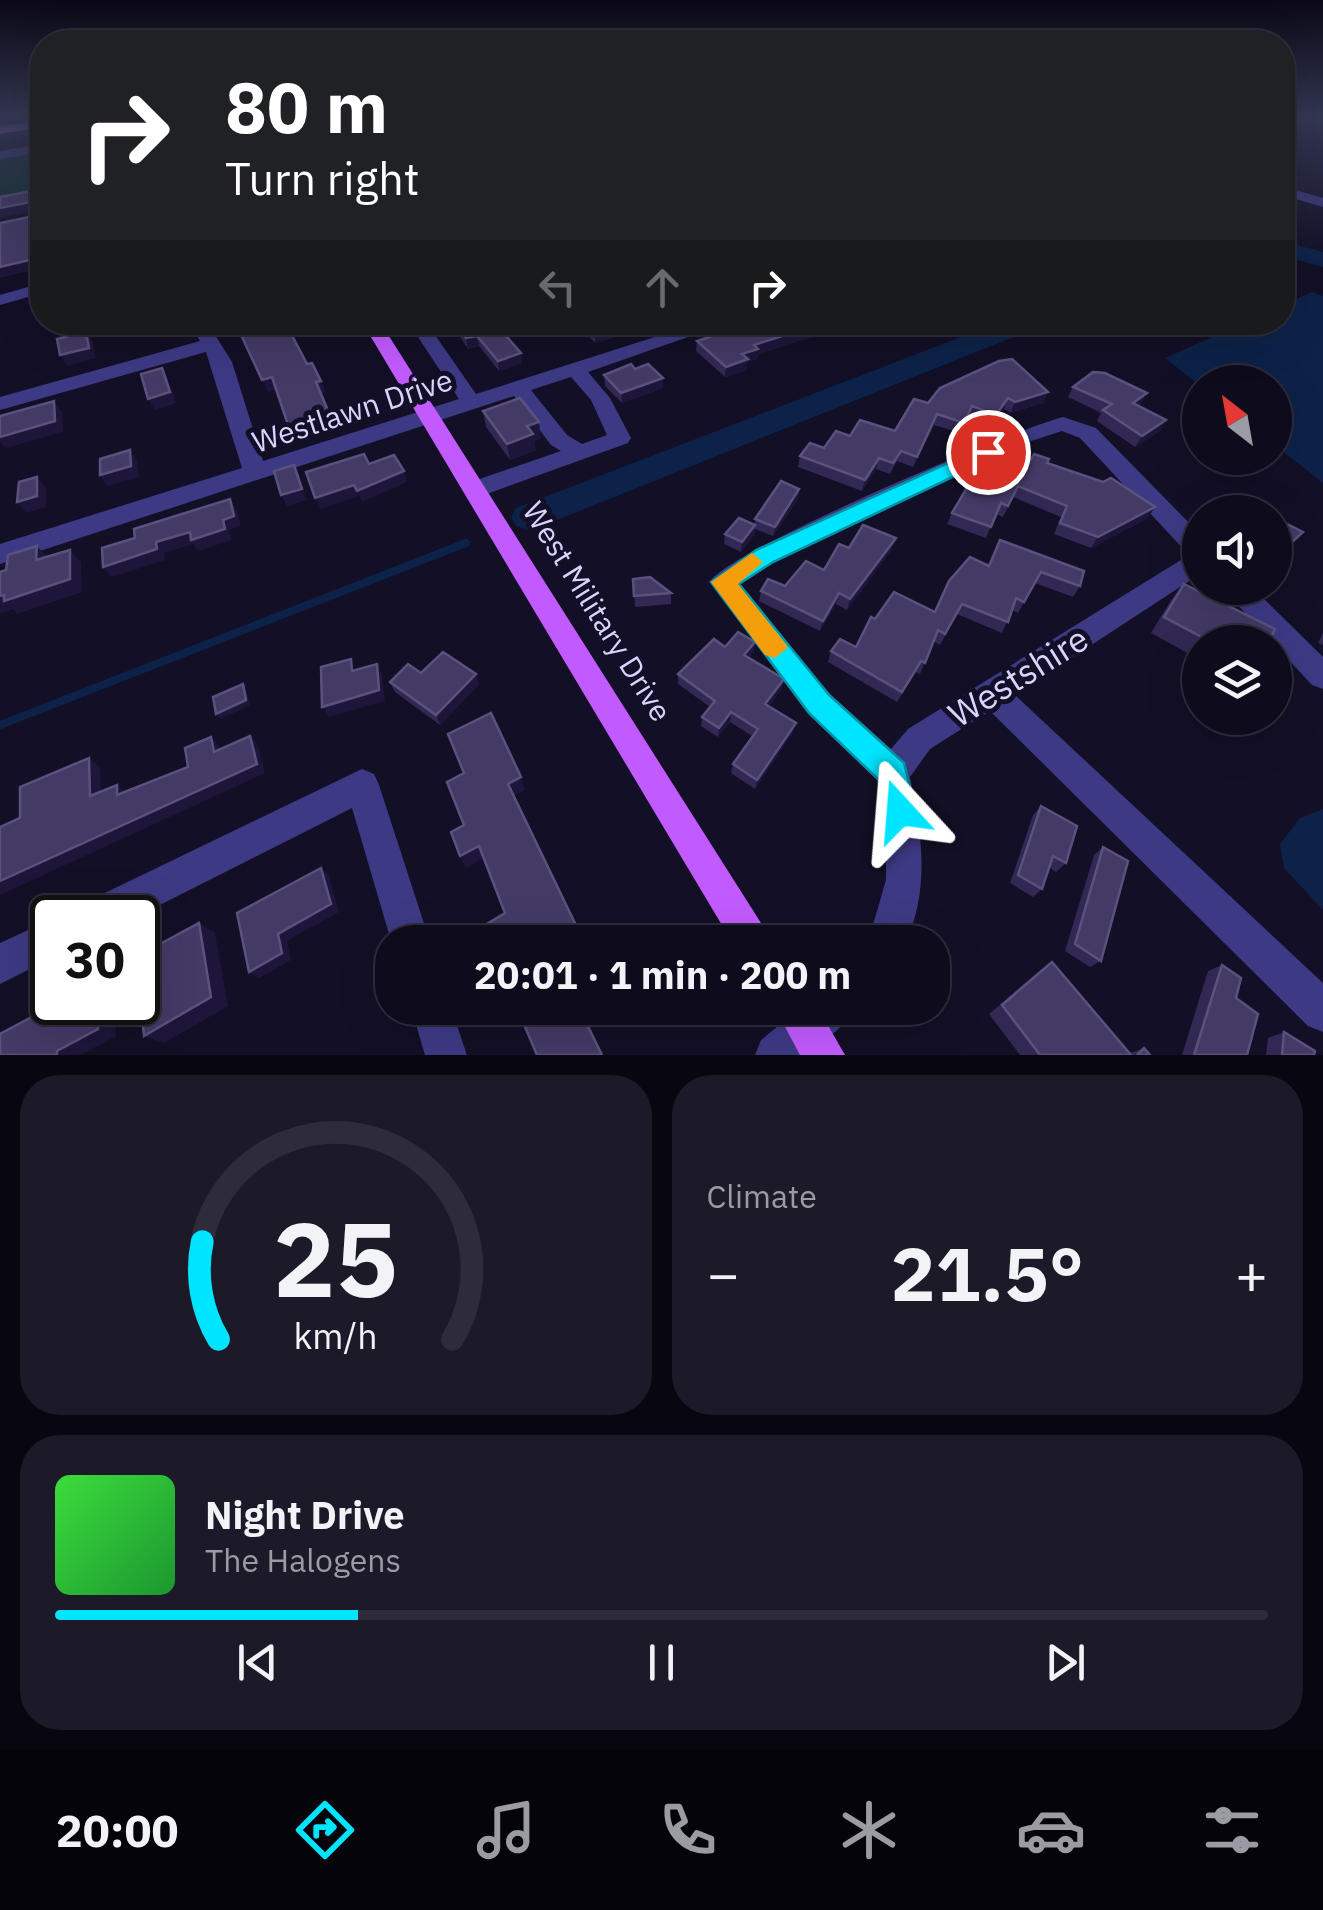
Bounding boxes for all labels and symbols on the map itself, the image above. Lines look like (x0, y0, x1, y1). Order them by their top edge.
street label: Westlawn Drive (247, 359, 457, 461)
north arrow (1182, 365, 1292, 475)
pin (946, 410, 1031, 495)
street label: West Military Drive (515, 494, 681, 728)
street label: Westshire (939, 615, 1097, 737)
position arrow (848, 759, 952, 863)
speed limit sign: 30 (30, 895, 160, 1025)

